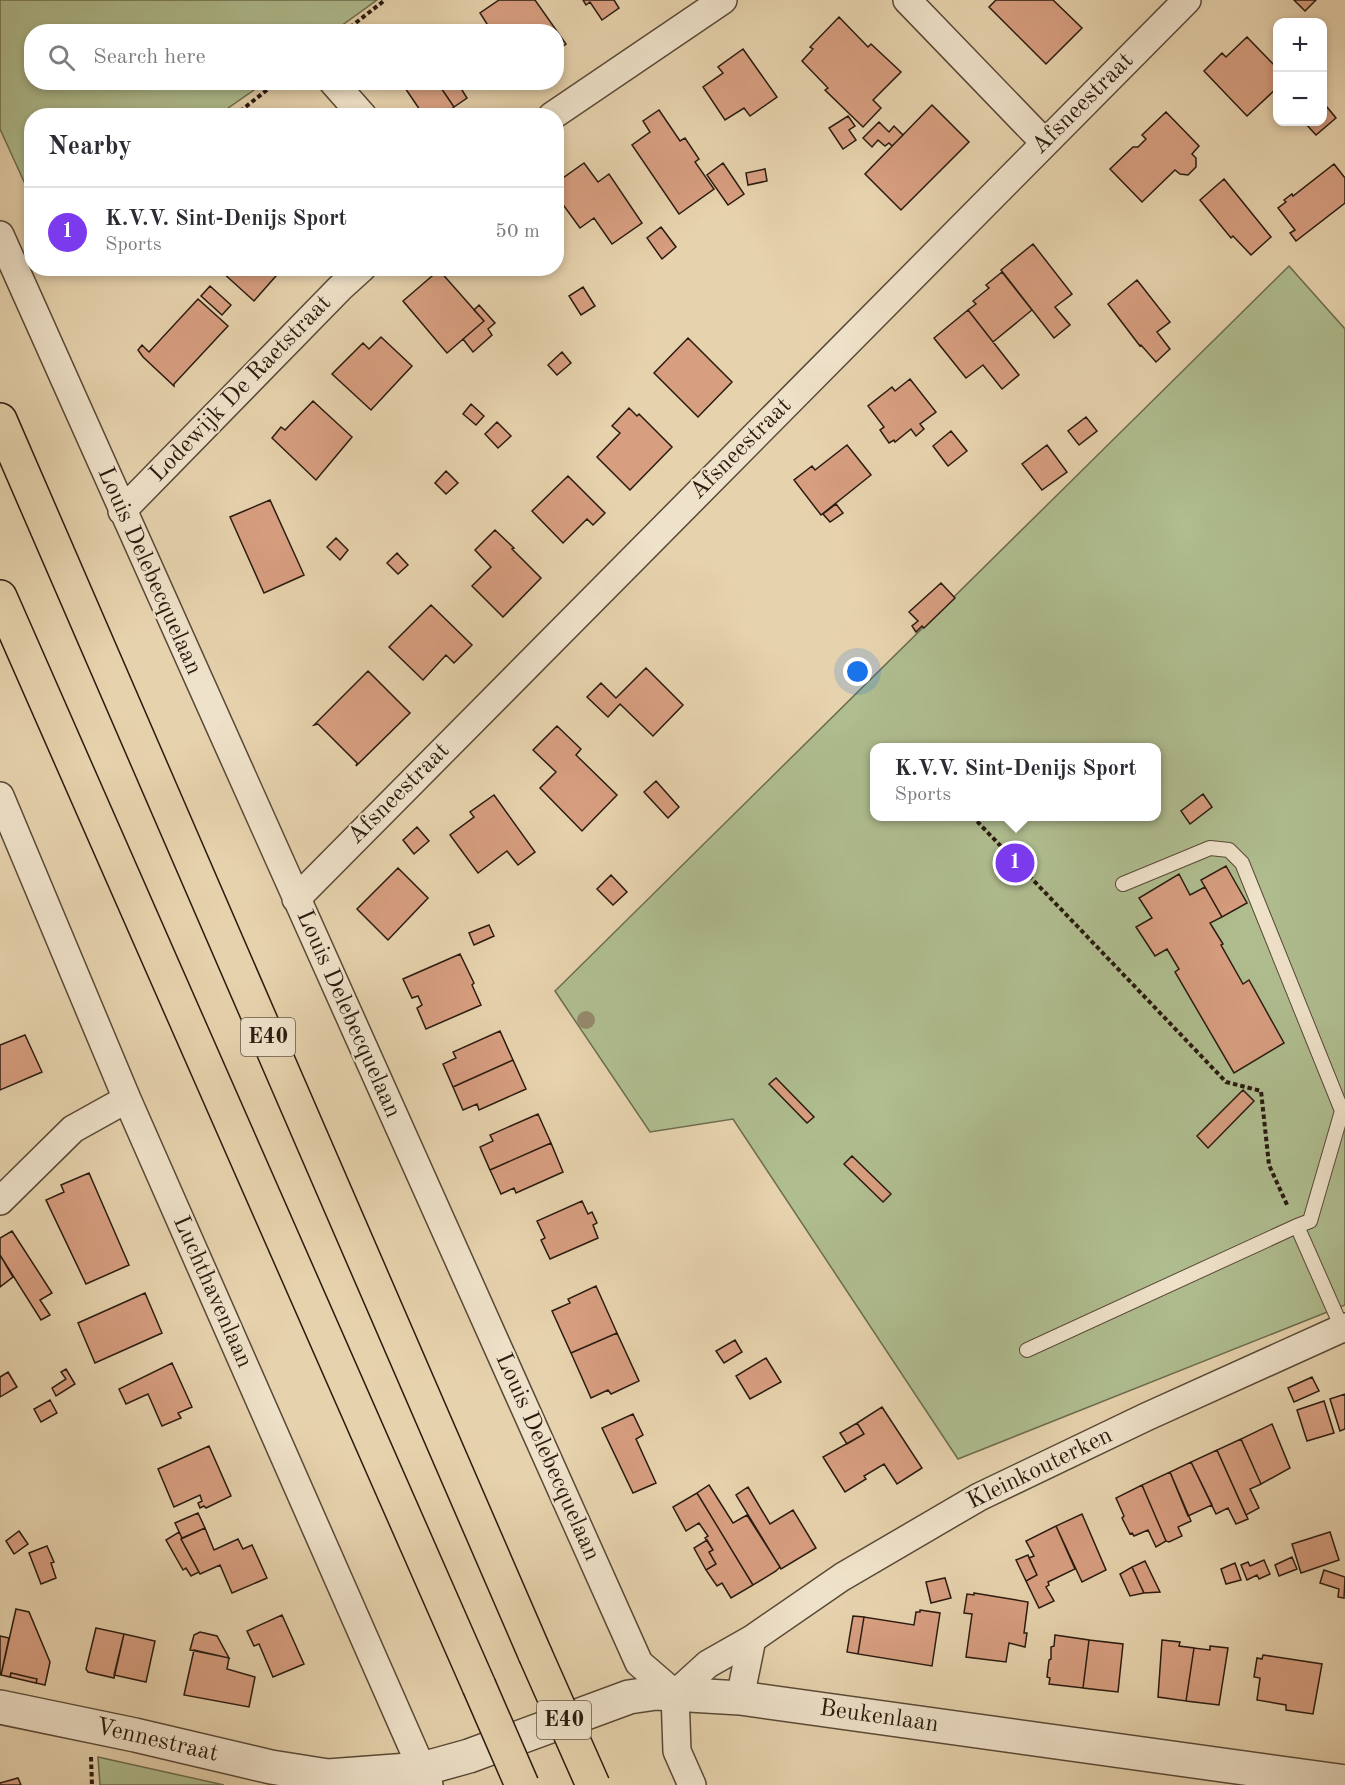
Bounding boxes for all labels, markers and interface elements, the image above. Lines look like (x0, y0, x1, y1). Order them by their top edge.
map controls (1273, 18, 1327, 126)
button: + (1273, 18, 1327, 72)
search box (24, 24, 564, 90)
icon: search (45, 41, 78, 74)
text: Search here (93, 46, 206, 68)
street label: Afsneestraat (1028, 49, 1138, 159)
button: − (1273, 72, 1327, 126)
text: Nearby (48, 134, 132, 160)
text: K.V.V. Sint-Denijs Sport (105, 208, 347, 230)
text: 1 (62, 222, 73, 242)
text: 50 m (495, 222, 540, 242)
text: Sports (105, 235, 162, 255)
street label: Lodewijk De Raetstraat (146, 291, 336, 487)
street label: Afsneestraat (686, 394, 796, 504)
street label: Louis Delebecquelaan (92, 464, 206, 678)
your location (843, 657, 872, 686)
street label: Afsneestraat (344, 739, 454, 849)
popup (870, 743, 1161, 821)
text: K.V.V. Sint-Denijs Sport (895, 758, 1136, 780)
text: Sports (895, 785, 951, 805)
pin: 1 (996, 840, 1034, 886)
street label: Louis Delebecquelaan (291, 907, 405, 1121)
road number: E40 (241, 1018, 295, 1056)
street label: Luchthavenlaan (168, 1212, 256, 1372)
street label: Louis Delebecquelaan (490, 1350, 604, 1564)
street label: Kleinkouterken (964, 1424, 1116, 1514)
street label: Beukenlaan (818, 1697, 940, 1737)
road number: E40 (537, 1701, 591, 1739)
street label: Vennestraat (93, 1715, 221, 1767)

